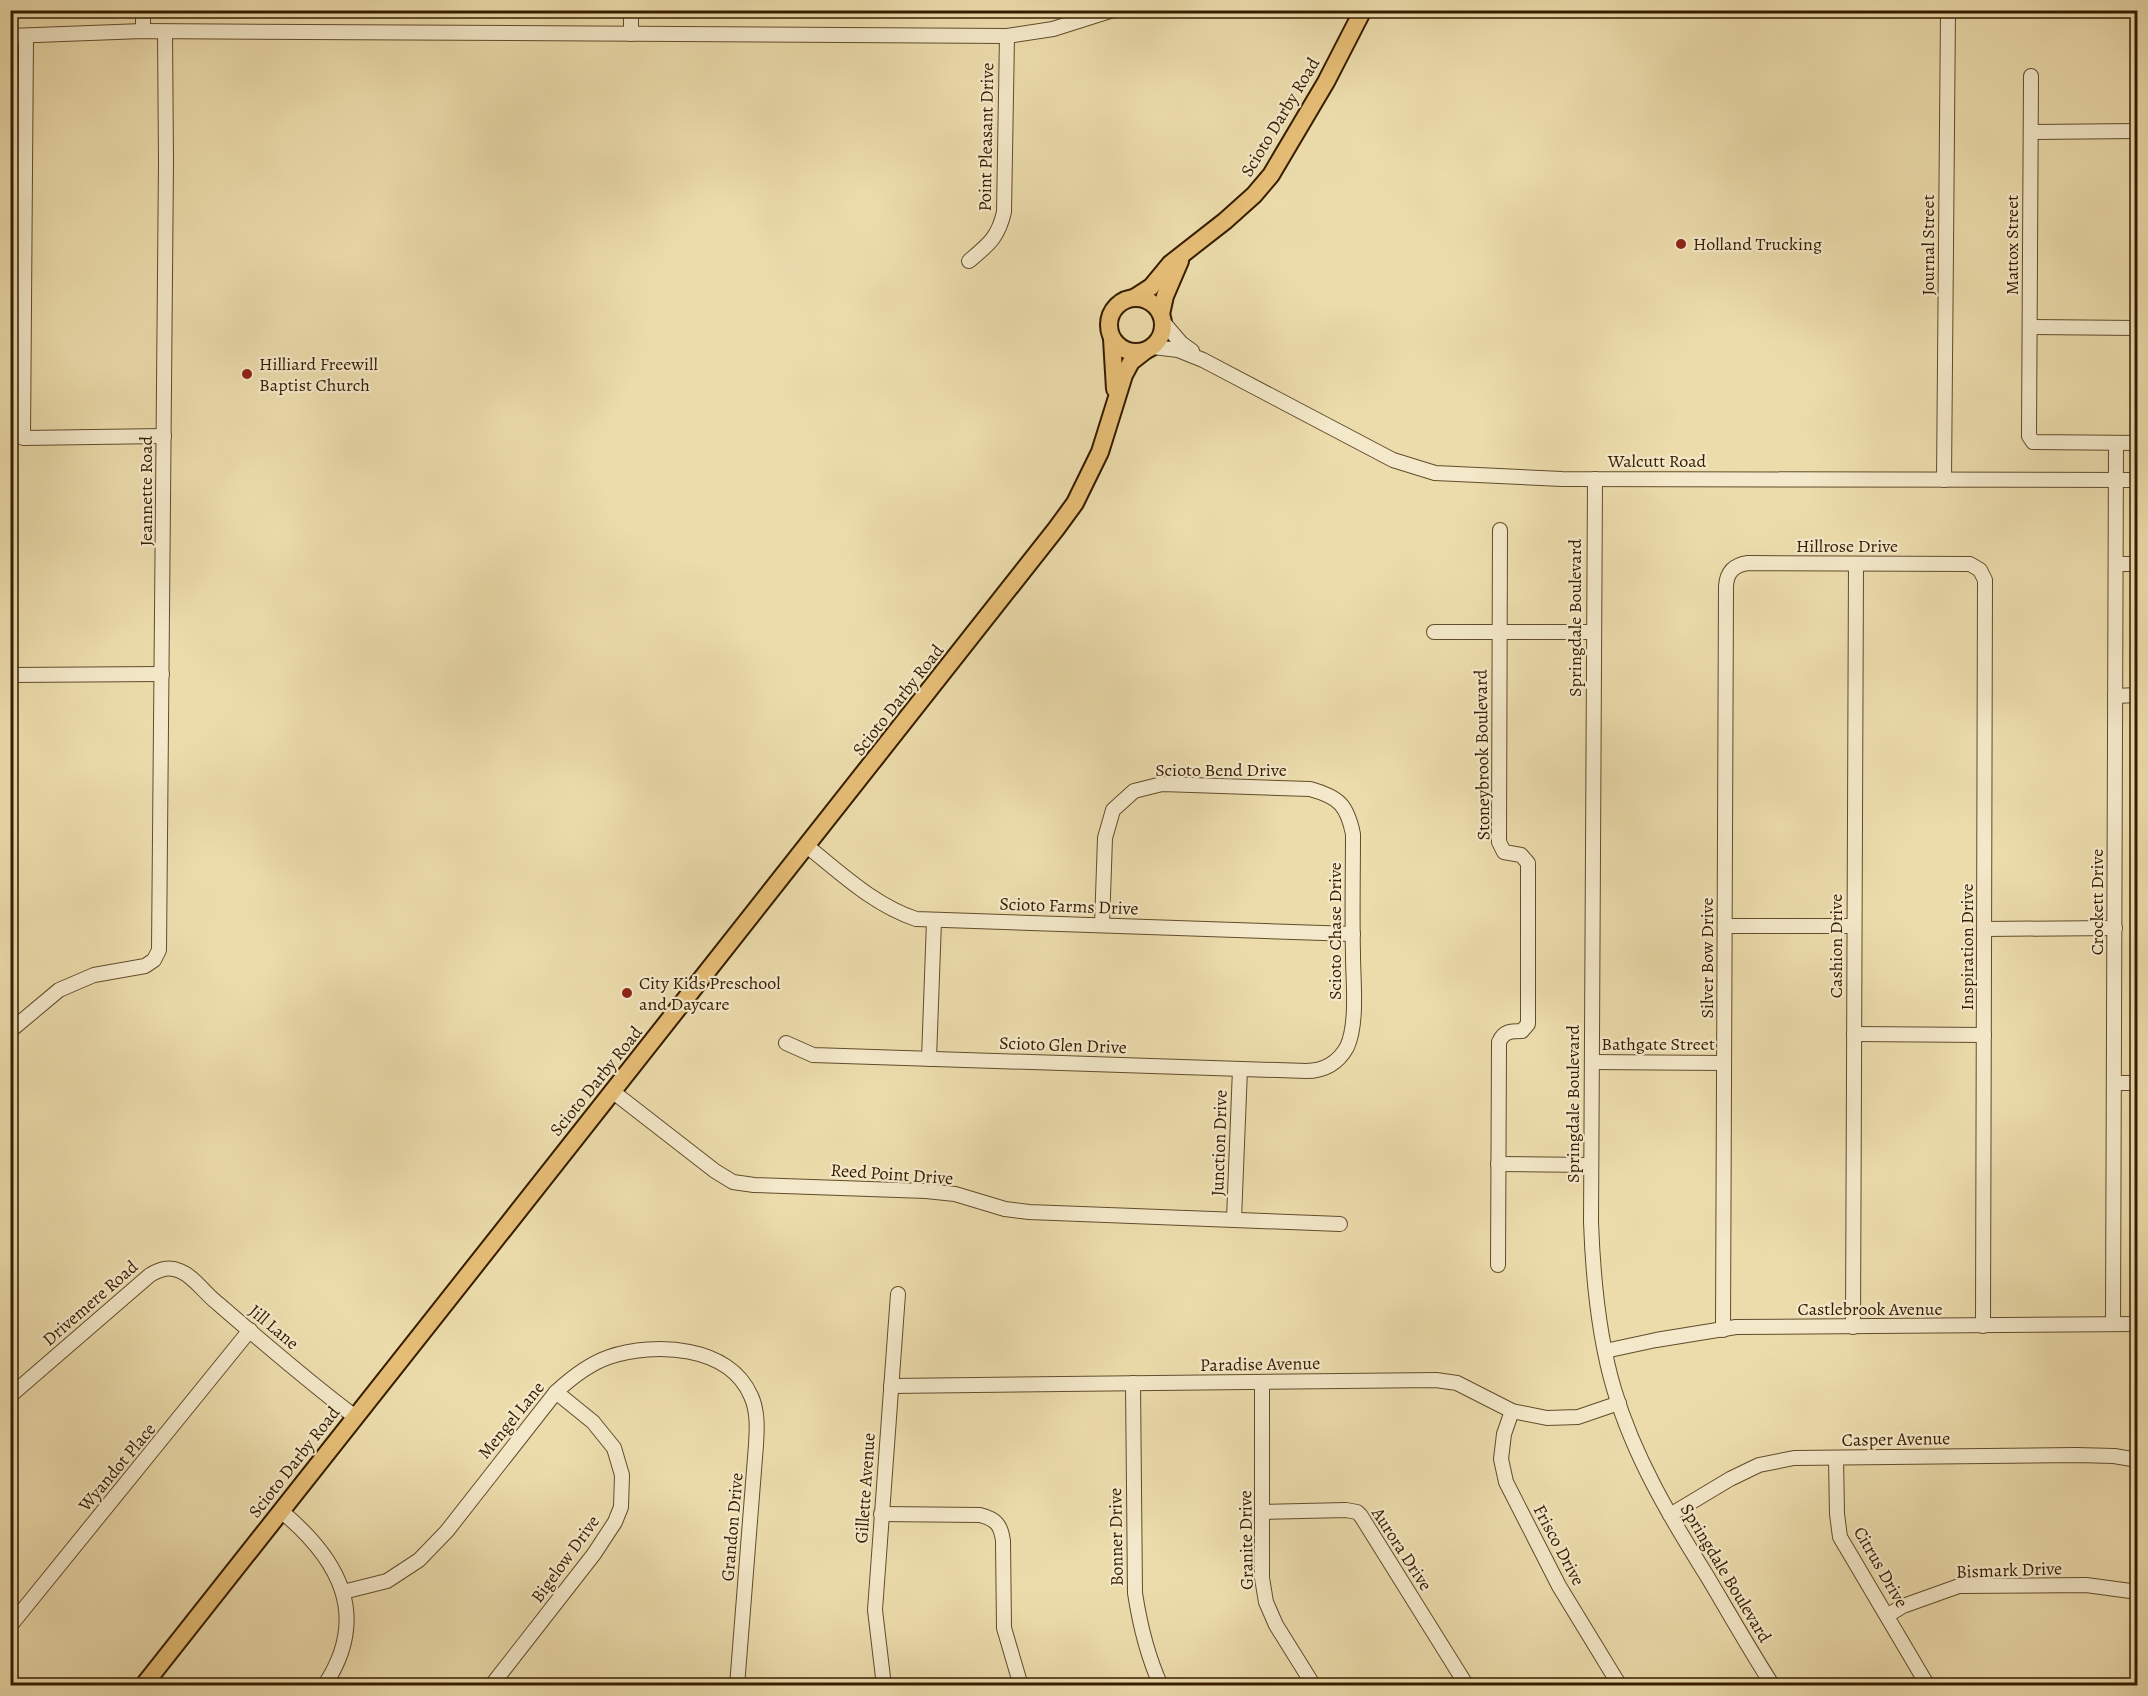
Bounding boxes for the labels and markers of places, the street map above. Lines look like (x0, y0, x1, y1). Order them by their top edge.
place label: Holland Trucking (1693, 232, 1822, 256)
marker: Holland Trucking (1674, 237, 1688, 251)
place label: Hilliard Freewill Baptist Church (259, 352, 379, 397)
marker: Hilliard Freewill Baptist Church (240, 367, 254, 381)
place label: City Kids Preschool and Daycare (639, 971, 781, 1016)
marker: City Kids Preschool and Daycare (620, 986, 634, 1000)

